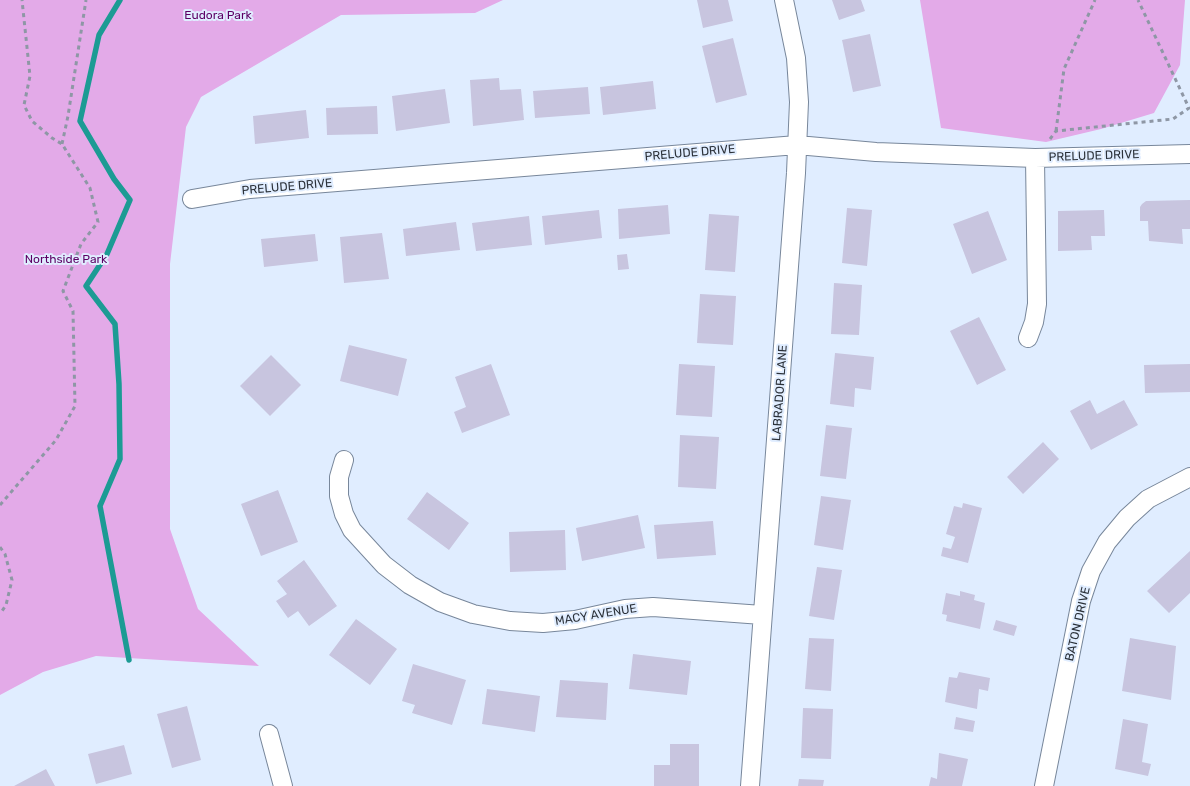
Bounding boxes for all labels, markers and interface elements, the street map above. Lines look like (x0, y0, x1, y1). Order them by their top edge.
park label: Eudora Park (184, 9, 252, 23)
street label: PRELUDE DRIVE (644, 142, 736, 164)
street label: PRELUDE DRIVE (1048, 147, 1140, 165)
street label: PRELUDE DRIVE (241, 176, 333, 198)
park label: Northside Park (25, 253, 107, 267)
street label: LABRADOR LANE (769, 344, 791, 442)
street label: BATON DRIVE (1062, 585, 1094, 663)
street label: MACY AVENUE (554, 601, 638, 629)

